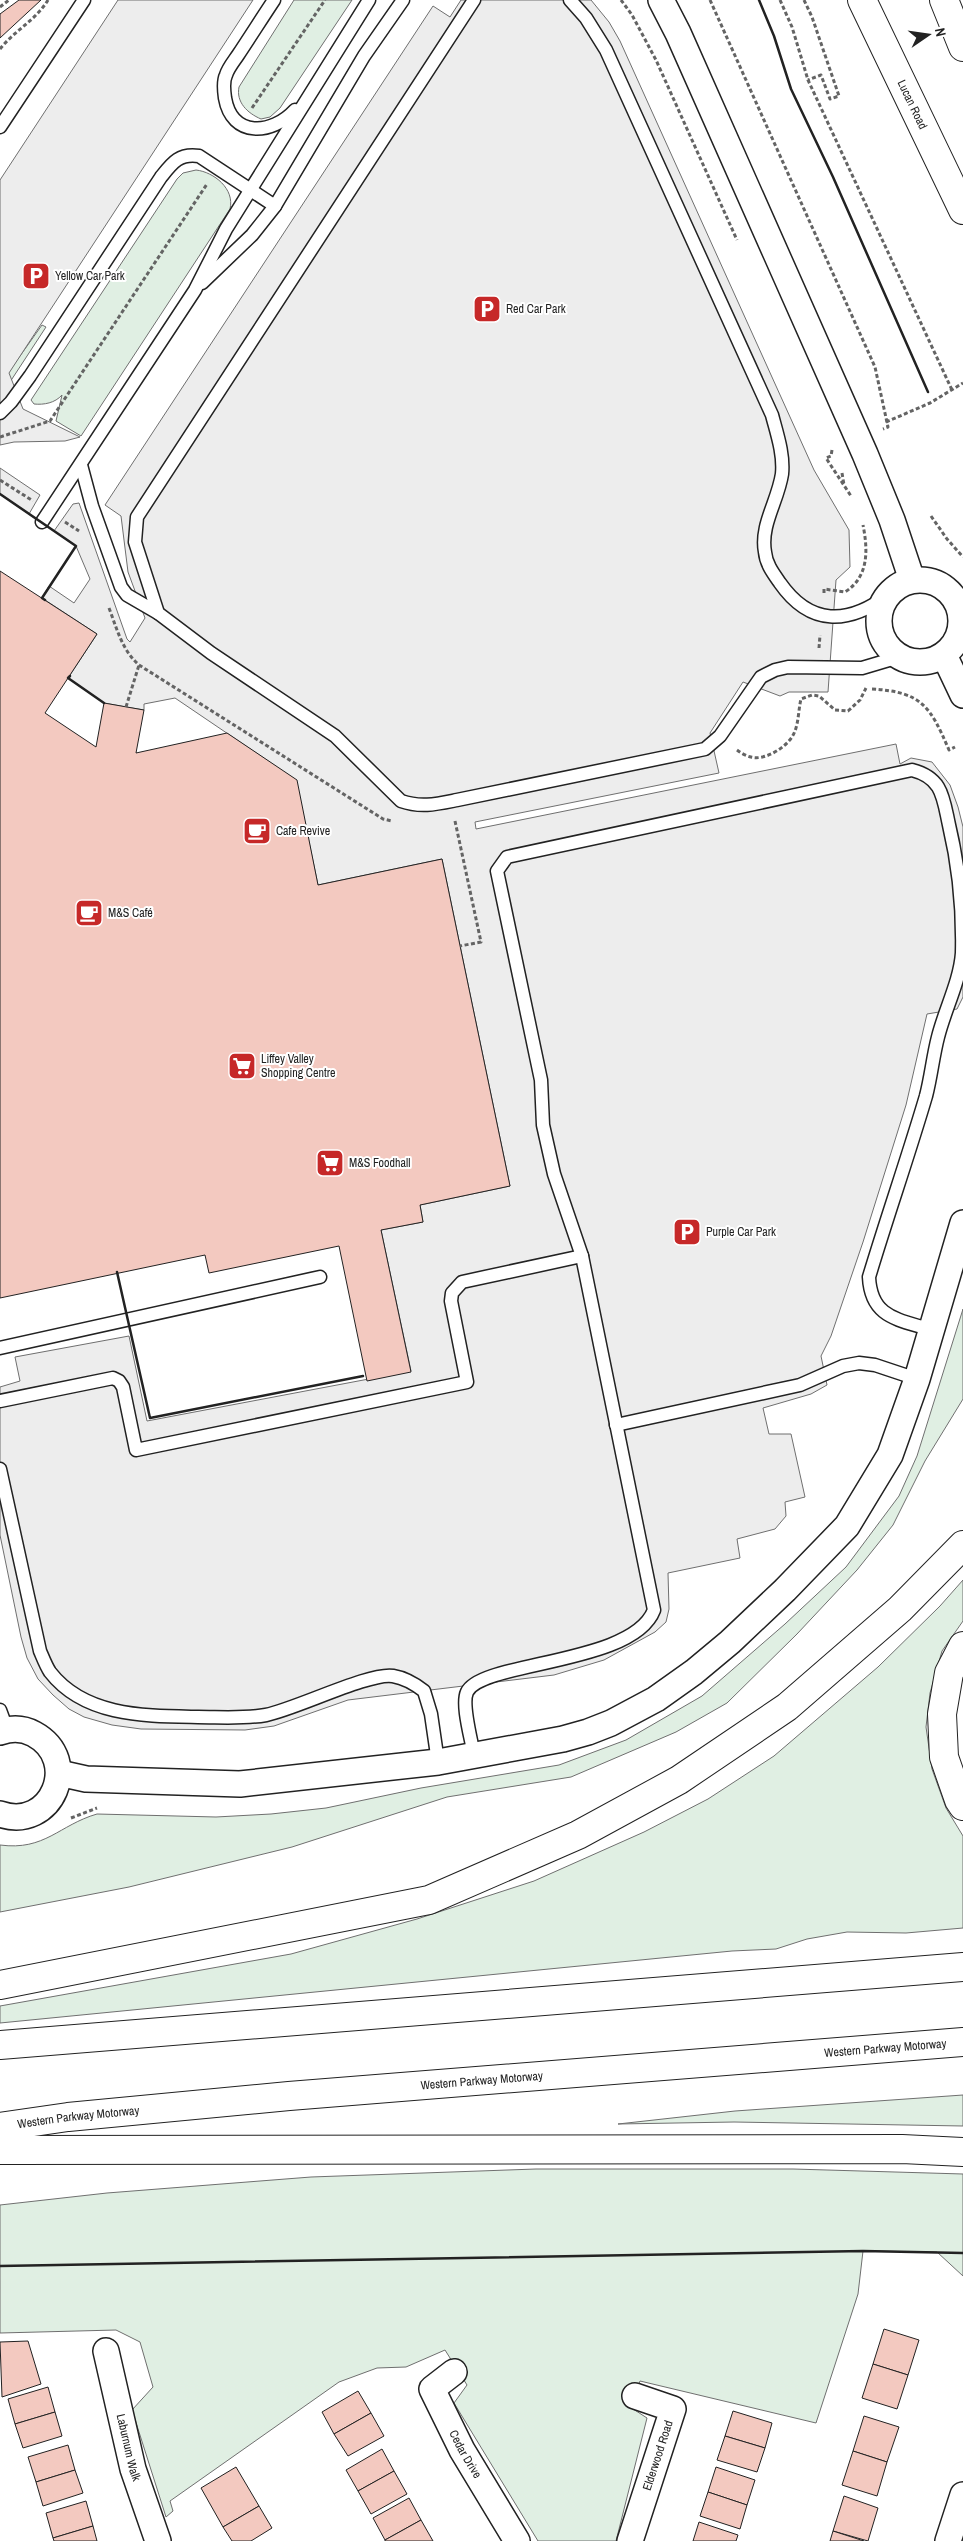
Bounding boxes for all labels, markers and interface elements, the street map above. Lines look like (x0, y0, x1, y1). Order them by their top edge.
north arrow (903, 10, 953, 60)
text: N (931, 26, 950, 38)
street label: Lucan Road (894, 77, 931, 132)
parking icon: Yellow Car Park (21, 261, 51, 291)
place label: Yellow Car Park (55, 268, 125, 284)
parking icon: Red Car Park (472, 294, 502, 324)
place label: Red Car Park (506, 301, 566, 317)
cafe icon: Cafe Revive (242, 816, 272, 846)
place label: Cafe Revive (276, 823, 330, 839)
cafe icon: M&S Café (74, 898, 104, 928)
place label: M&S Café (108, 905, 153, 921)
supermarket icon: Liffey Valley Shopping Centre (227, 1051, 257, 1081)
place label: Liffey Valley Shopping Centre (261, 1051, 335, 1081)
supermarket icon: M&S Foodhall (315, 1148, 345, 1178)
place label: M&S Foodhall (349, 1155, 410, 1171)
parking icon: Purple Car Park (672, 1217, 702, 1247)
place label: Purple Car Park (706, 1224, 776, 1240)
street label: Western Parkway Motorway (824, 2035, 947, 2061)
street label: Western Parkway Motorway (420, 2068, 543, 2093)
street label: Western Parkway Motorway (16, 2102, 140, 2132)
street label: Laburnum Walk (113, 2412, 145, 2483)
street label: Elderwood Road (639, 2418, 677, 2493)
street label: Cedar Drive (445, 2427, 485, 2481)

